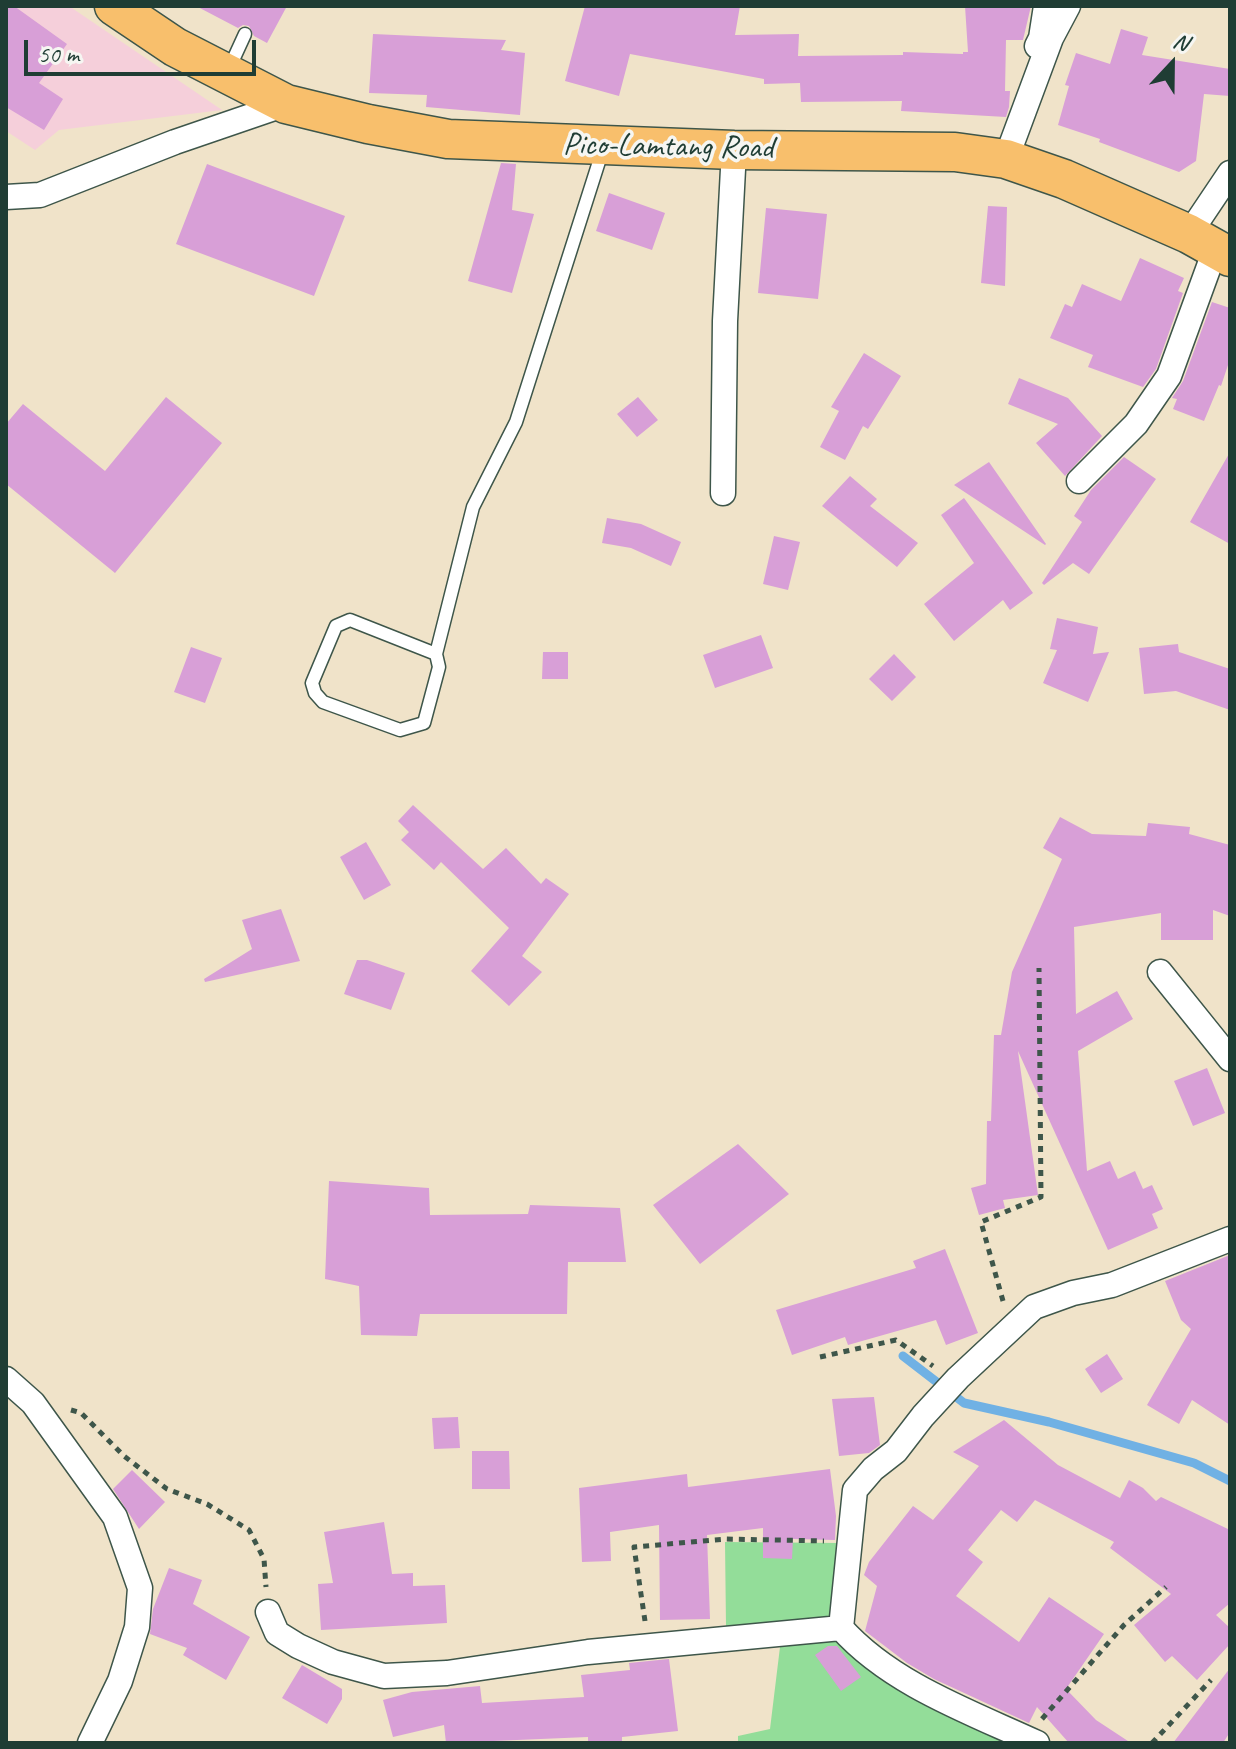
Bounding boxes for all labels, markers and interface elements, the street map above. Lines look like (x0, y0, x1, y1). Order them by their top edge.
scale bar (28, 24, 260, 74)
north arrow (1132, 24, 1212, 104)
text: N (1169, 26, 1193, 57)
text: 50 m (38, 39, 79, 69)
street label: Pico-Lamtang Road (563, 126, 773, 168)

